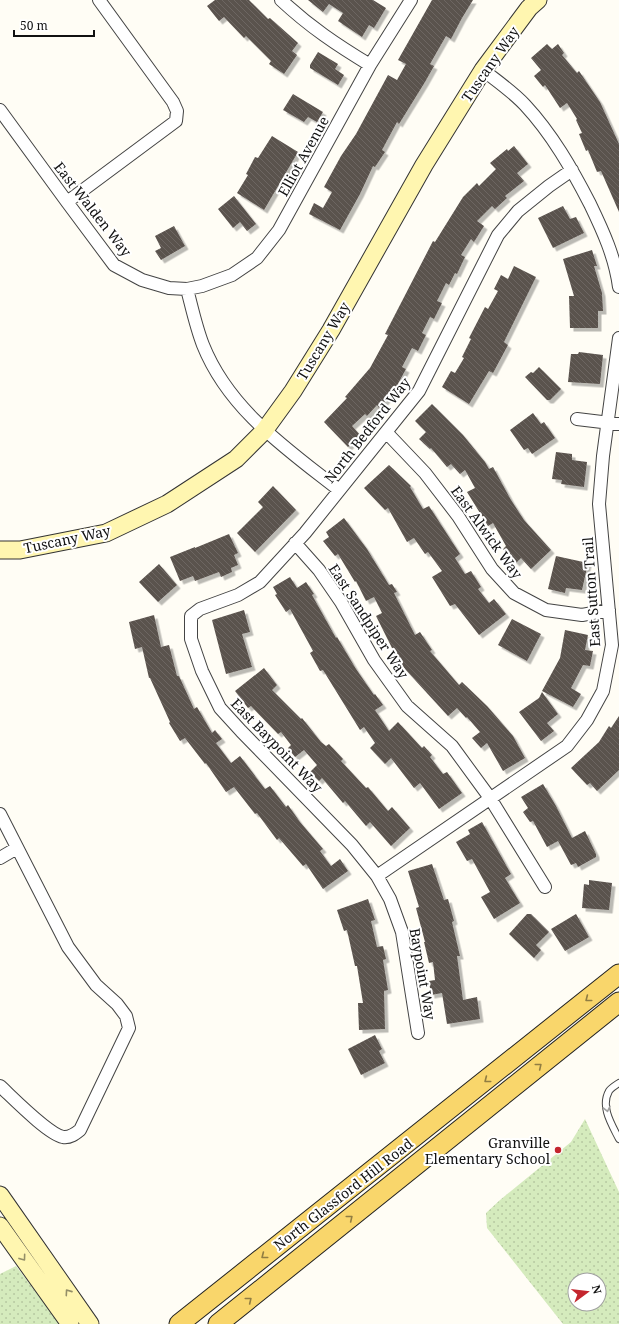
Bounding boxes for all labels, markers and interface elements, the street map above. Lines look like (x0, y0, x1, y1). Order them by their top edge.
scale bar (14, 12, 94, 38)
text: 50 m (20, 17, 48, 34)
street label: Tuscany Way (457, 22, 523, 106)
street label: Elliot Avenue (273, 113, 333, 199)
street label: East Walden Way (50, 158, 136, 260)
street label: Tuscany Way (292, 298, 354, 384)
street label: North Bedford Way (320, 373, 414, 487)
street label: East Alwick Way (447, 482, 527, 582)
street label: Tuscany Way (22, 521, 112, 557)
street label: East Sutton Trail (578, 536, 604, 648)
street label: East Sandpiper Way (325, 560, 413, 682)
street label: East Baypoint Way (227, 694, 327, 796)
street label: Baypoint Way (406, 927, 440, 1021)
one-way arrow (586, 994, 593, 1001)
one-way arrow (534, 1064, 541, 1071)
one-way arrow (484, 1075, 491, 1082)
one-way arrow (603, 1106, 611, 1113)
place label: Granville Elementary School (425, 1133, 551, 1168)
street label: North Glassford Hill Road (270, 1134, 417, 1254)
marker: Granville Elementary School (553, 1145, 563, 1155)
one-way arrow (346, 1216, 353, 1223)
one-way arrow (262, 1252, 269, 1259)
one-way arrow (18, 1254, 26, 1261)
north arrow (567, 1272, 607, 1312)
text: N (589, 1283, 606, 1296)
one-way arrow (65, 1289, 73, 1296)
one-way arrow (244, 1297, 251, 1304)

